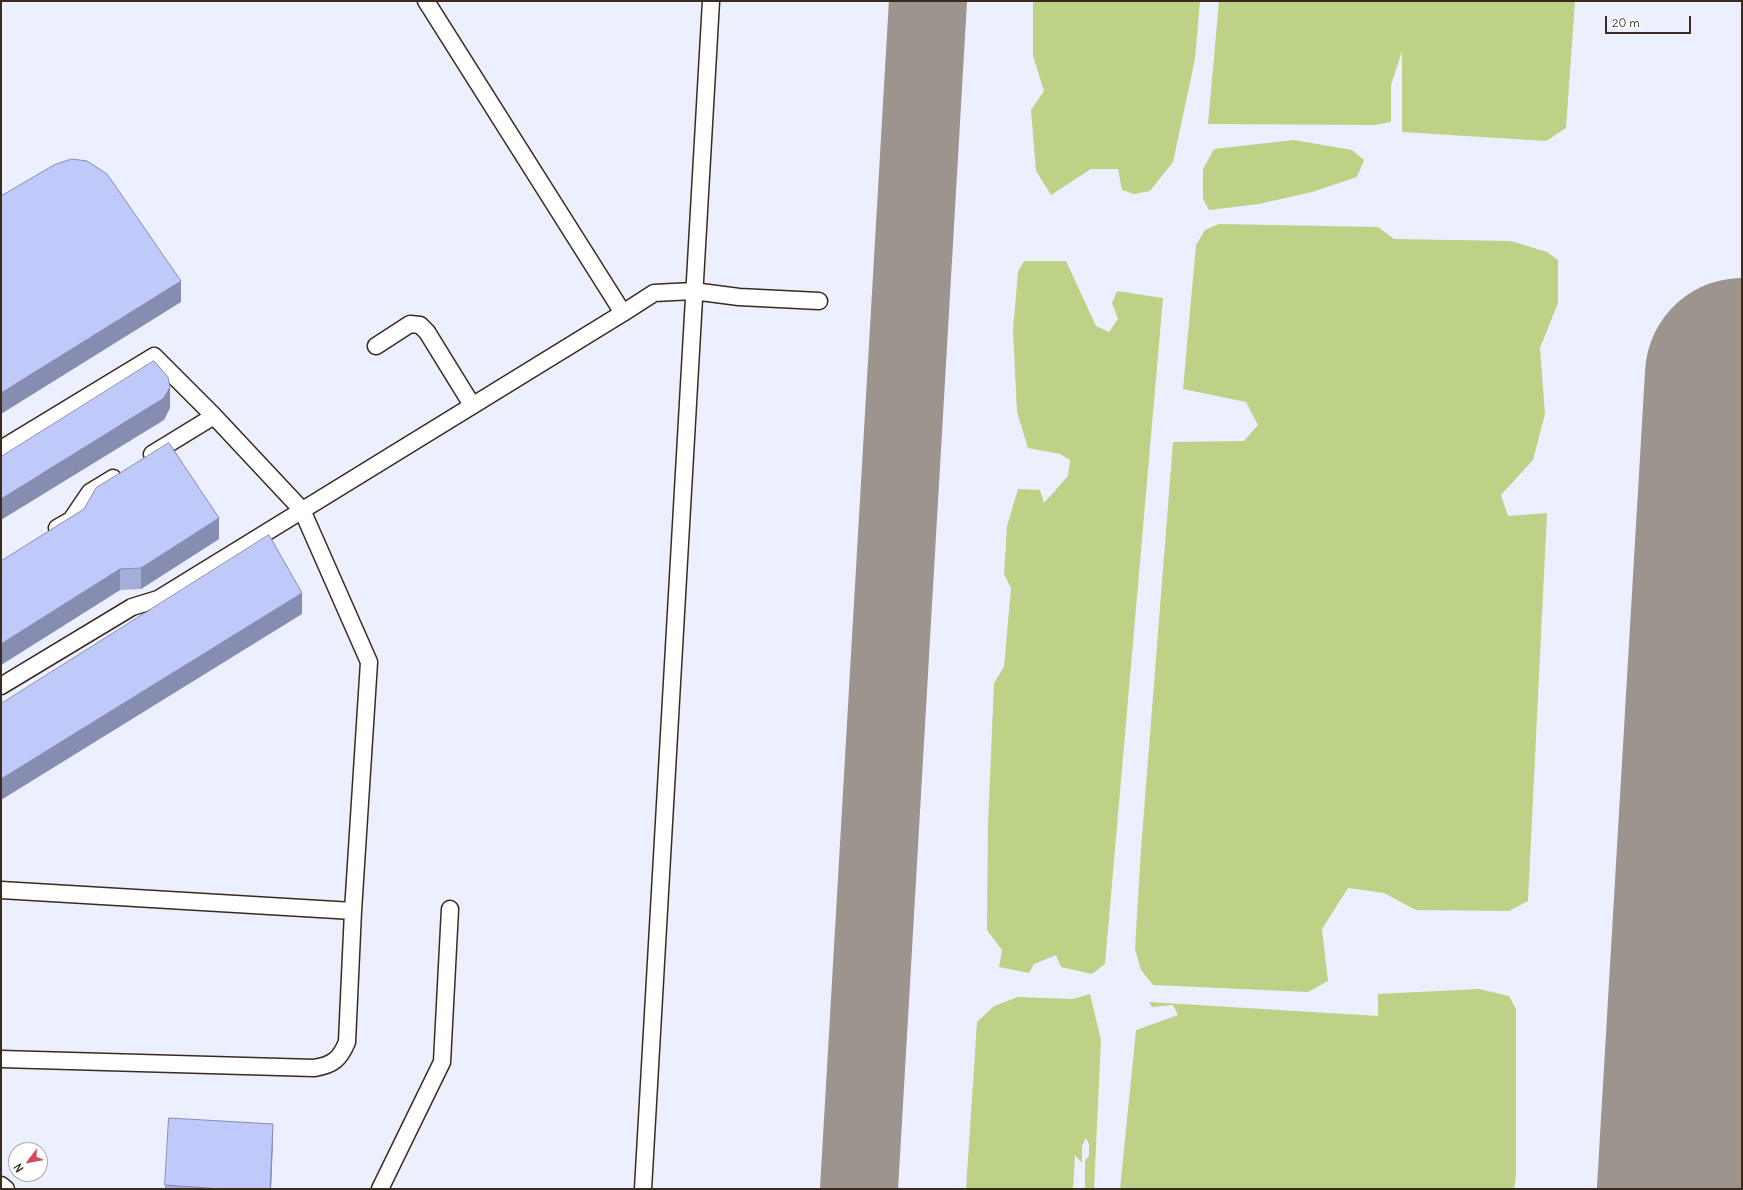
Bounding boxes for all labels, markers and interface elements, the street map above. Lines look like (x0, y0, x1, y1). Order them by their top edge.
scale bar (1607, 8, 1693, 34)
text: 20 m (1612, 15, 1640, 30)
north arrow (8, 1142, 48, 1182)
text: N (11, 1161, 27, 1175)

